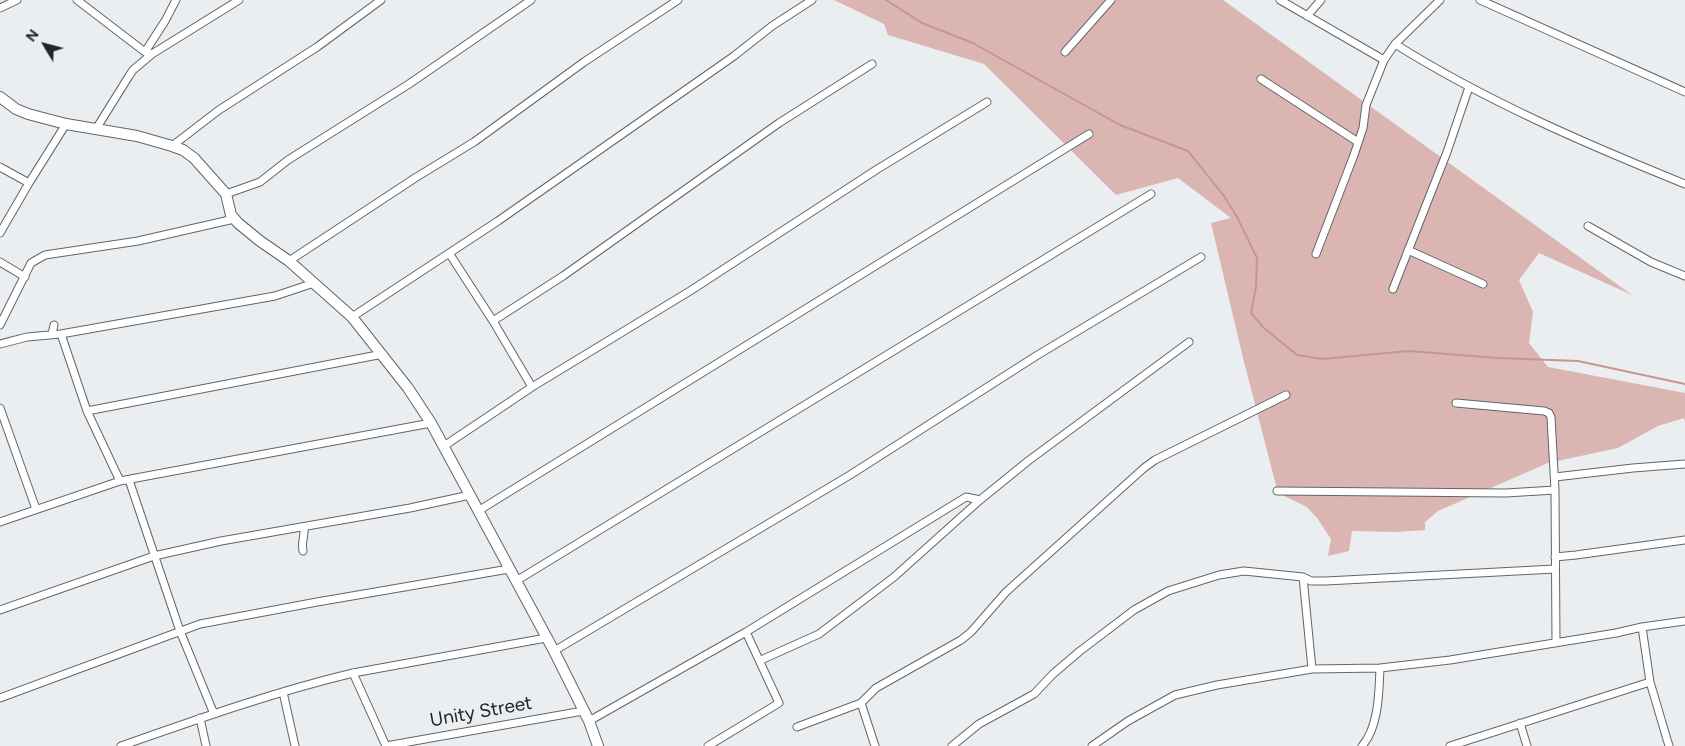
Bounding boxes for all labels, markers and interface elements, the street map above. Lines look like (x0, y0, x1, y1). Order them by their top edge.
north arrow (20, 20, 70, 70)
text: N (23, 26, 43, 45)
street label: Unity Street (428, 692, 534, 732)

